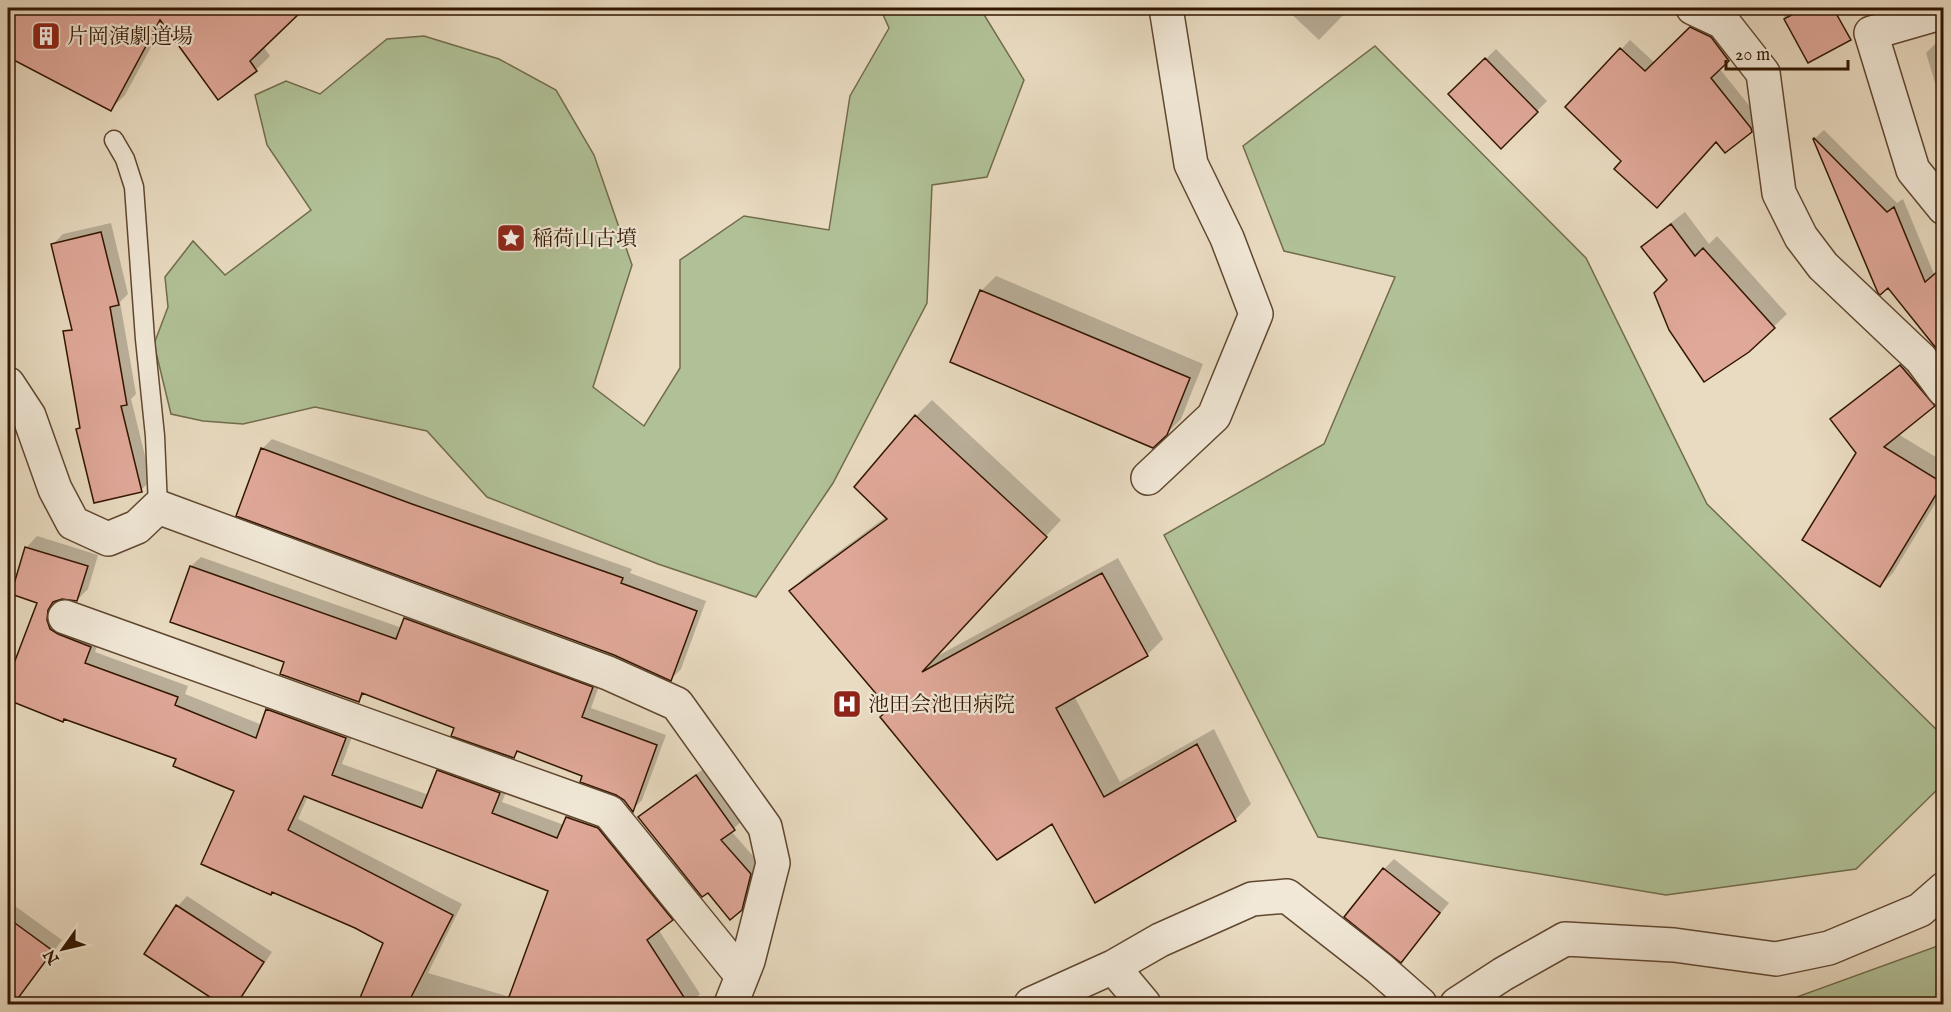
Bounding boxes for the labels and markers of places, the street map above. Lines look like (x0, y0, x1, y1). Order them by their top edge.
building icon: 片岡演劇道場 (30, 20, 62, 52)
place label: 片岡演劇道場 (67, 24, 193, 51)
place icon: 稲荷山古墳 (495, 222, 527, 254)
place label: 稲荷山古墳 (532, 226, 637, 253)
hospital icon: 池田会池田病院 (831, 688, 863, 720)
place label: 池田会池田病院 (868, 692, 1015, 719)

